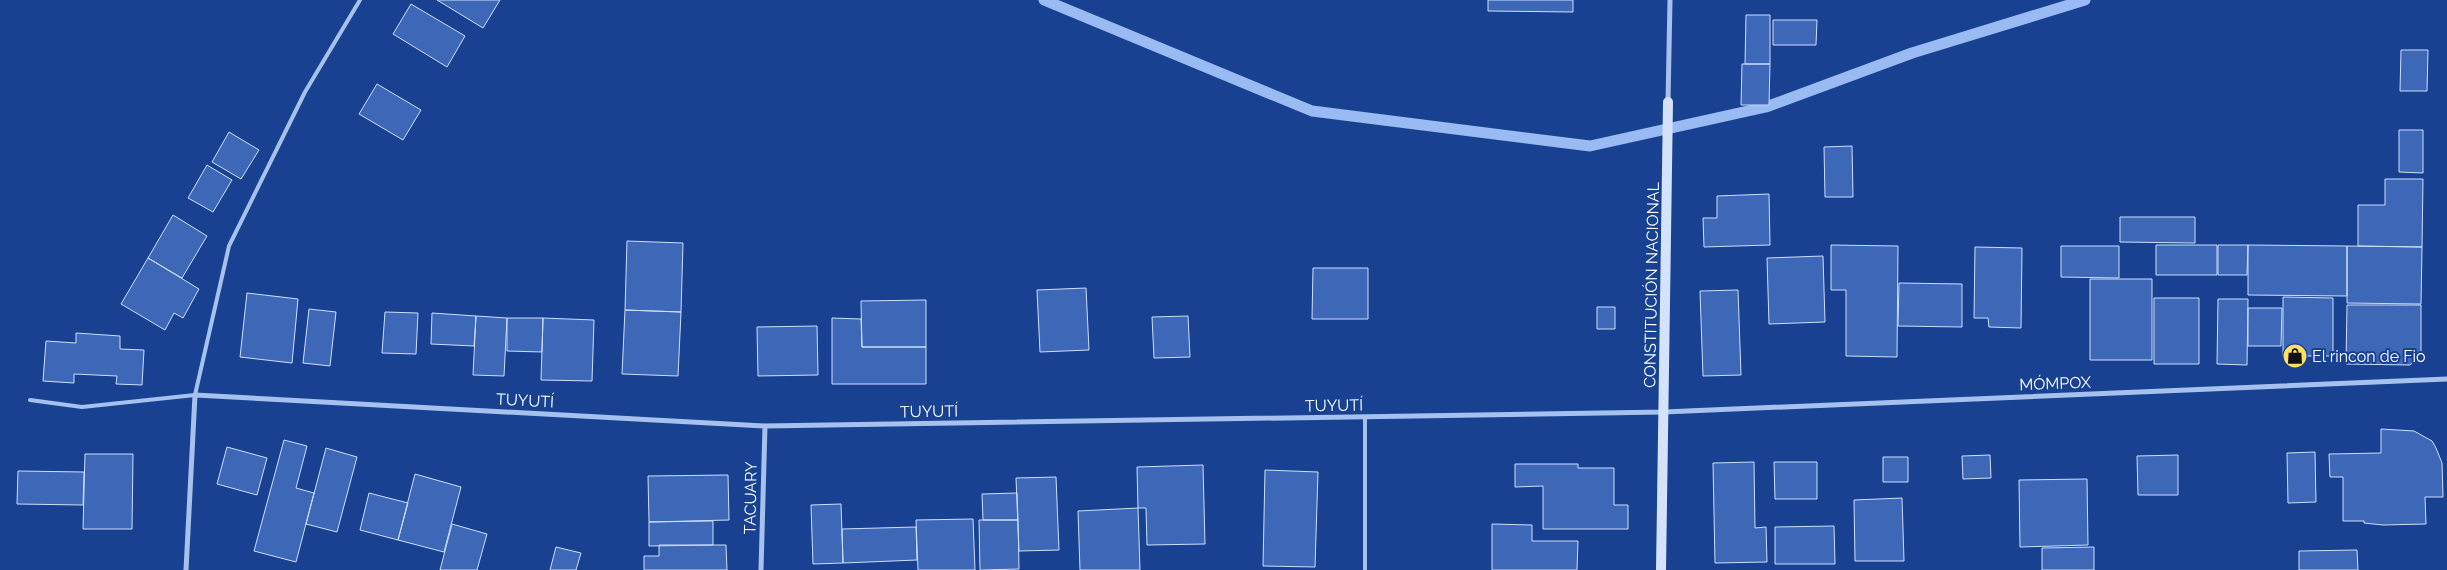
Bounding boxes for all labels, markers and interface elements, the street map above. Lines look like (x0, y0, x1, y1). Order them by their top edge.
street label: CONSTITUCIÓN NACIONAL (1639, 181, 1663, 388)
shop icon: El rincon de Fio (2282, 343, 2308, 369)
place label: El rincon de Fio (2312, 347, 2426, 366)
street label: MÓMPOX (2019, 372, 2092, 394)
street label: TUYUTÍ (495, 388, 555, 412)
street label: TUYUTÍ (1305, 394, 1363, 416)
street label: TUYUTÍ (900, 400, 958, 422)
street label: TACUARY (740, 461, 761, 535)

